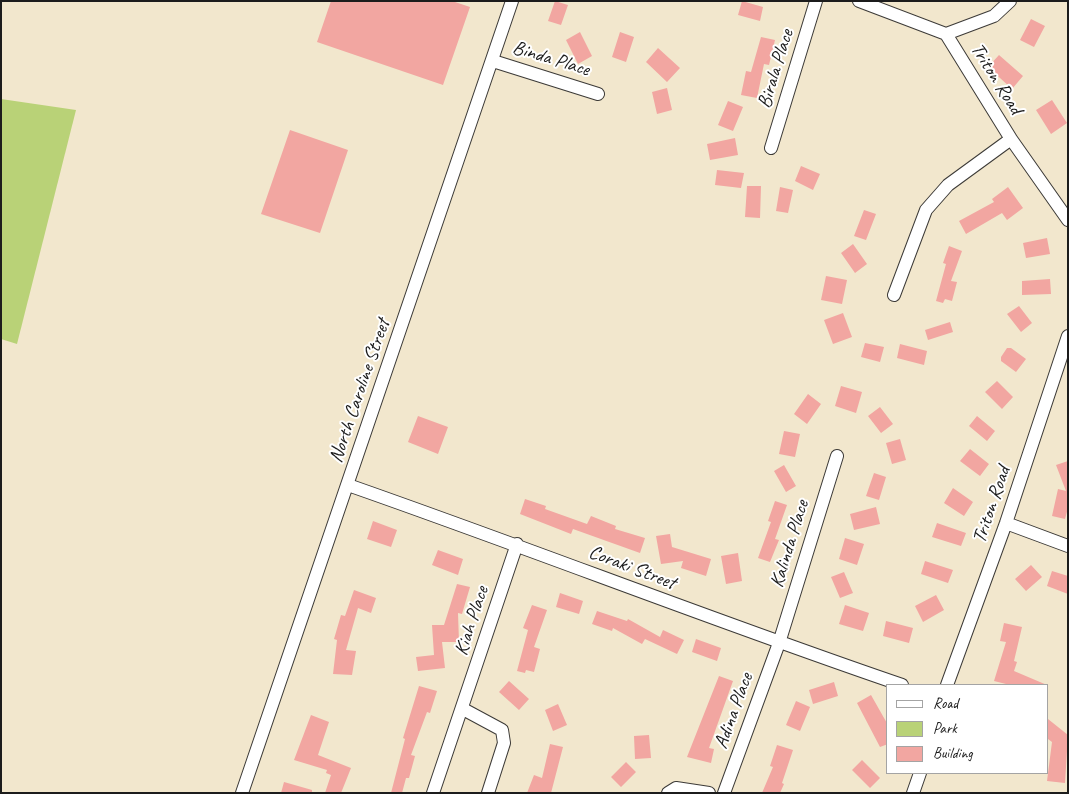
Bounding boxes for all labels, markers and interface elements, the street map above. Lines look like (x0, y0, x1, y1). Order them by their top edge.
street label: Birala Place (753, 27, 799, 111)
street label: Binda Place (510, 36, 592, 82)
street label: Triton Road (965, 39, 1027, 119)
street label: North Caroline Street (324, 316, 396, 466)
street label: Triton Road (968, 463, 1016, 547)
street label: Kalinda Place (765, 497, 815, 591)
street label: Coraki Street (585, 540, 679, 596)
street label: Kiah Place (450, 583, 494, 659)
street label: Adina Place (709, 670, 759, 752)
legend (886, 684, 1049, 774)
text: Road (933, 694, 958, 713)
text: Park (933, 719, 957, 738)
text: Building (933, 744, 972, 763)

